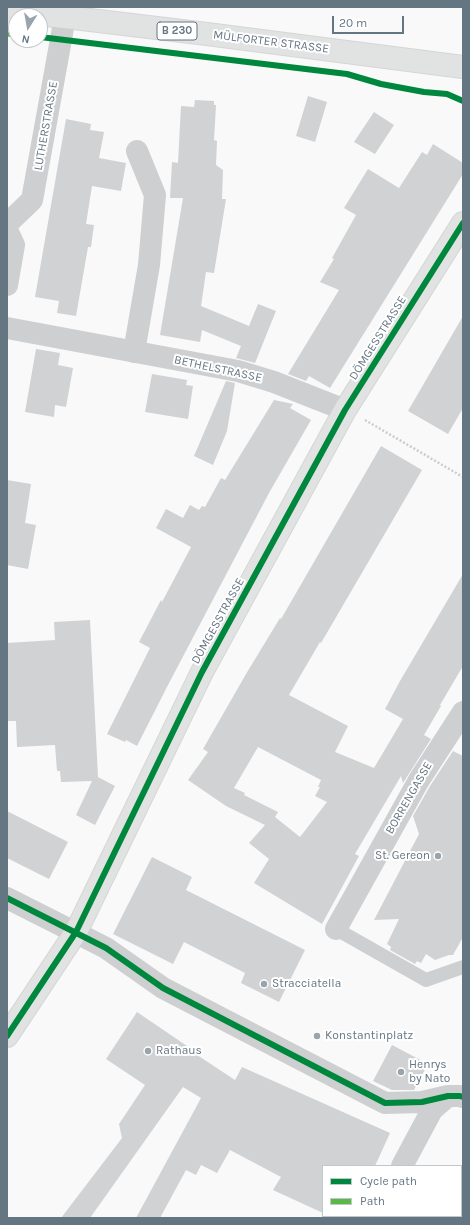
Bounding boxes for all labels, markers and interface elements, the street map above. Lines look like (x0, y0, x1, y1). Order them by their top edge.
north arrow (8, 8, 48, 48)
scale bar (334, 8, 406, 34)
text: 20 m (339, 16, 367, 30)
road number: B 230 (157, 22, 197, 40)
street label: MÜLFORTER STRASSE (212, 28, 330, 56)
text: N (21, 32, 31, 46)
street label: LUTHERSTRASSE (31, 80, 61, 172)
street label: DÖMGESSTRASSE (346, 293, 410, 383)
street label: BETHELSTRASSE (173, 353, 263, 385)
street label: DÖMGESSTRASSE (188, 575, 248, 667)
street label: BORRENGASSE (383, 759, 435, 837)
place label: St. Gereon (375, 849, 430, 863)
marker: St. Gereon (433, 851, 443, 861)
place label: Stracciatella (272, 977, 341, 991)
marker: Stracciatella (259, 979, 269, 989)
place label: Konstantinplatz (325, 1029, 413, 1043)
marker: Konstantinplatz (312, 1031, 322, 1041)
place label: Rathaus (156, 1044, 202, 1058)
marker: Rathaus (143, 1046, 153, 1056)
place label: Henrys by Nato (409, 1058, 450, 1086)
marker: Henrys by Nato (396, 1067, 406, 1077)
legend (322, 1165, 462, 1217)
text: Cycle path (360, 1174, 417, 1188)
text: Path (360, 1194, 385, 1208)

